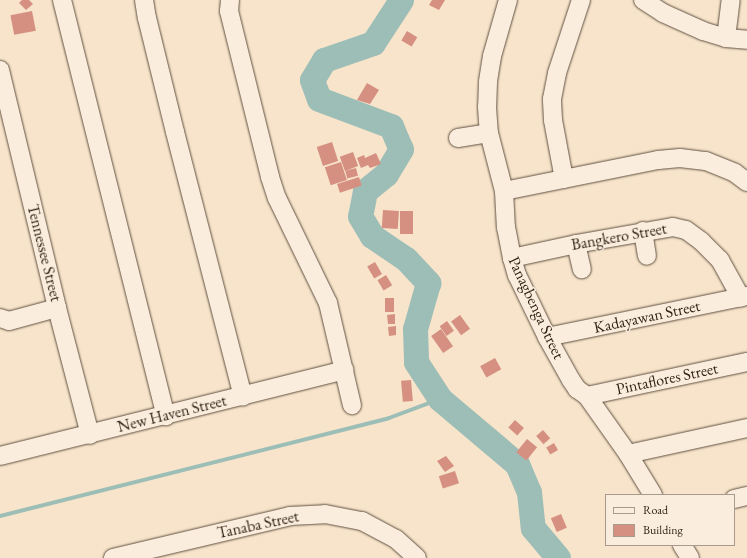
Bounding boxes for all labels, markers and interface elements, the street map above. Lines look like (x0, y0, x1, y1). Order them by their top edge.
street label: Tennessee Street (23, 202, 65, 304)
street label: Bangkero Street (570, 219, 668, 255)
street label: Panagbenga Street (504, 254, 568, 362)
street label: Kadayawan Street (592, 296, 702, 338)
street label: Pintaflores Street (614, 359, 720, 399)
street label: New Haven Street (115, 391, 229, 437)
legend (605, 494, 735, 546)
text: Road (643, 502, 668, 518)
street label: Tanaba Street (215, 507, 301, 543)
text: Building (643, 522, 683, 538)

